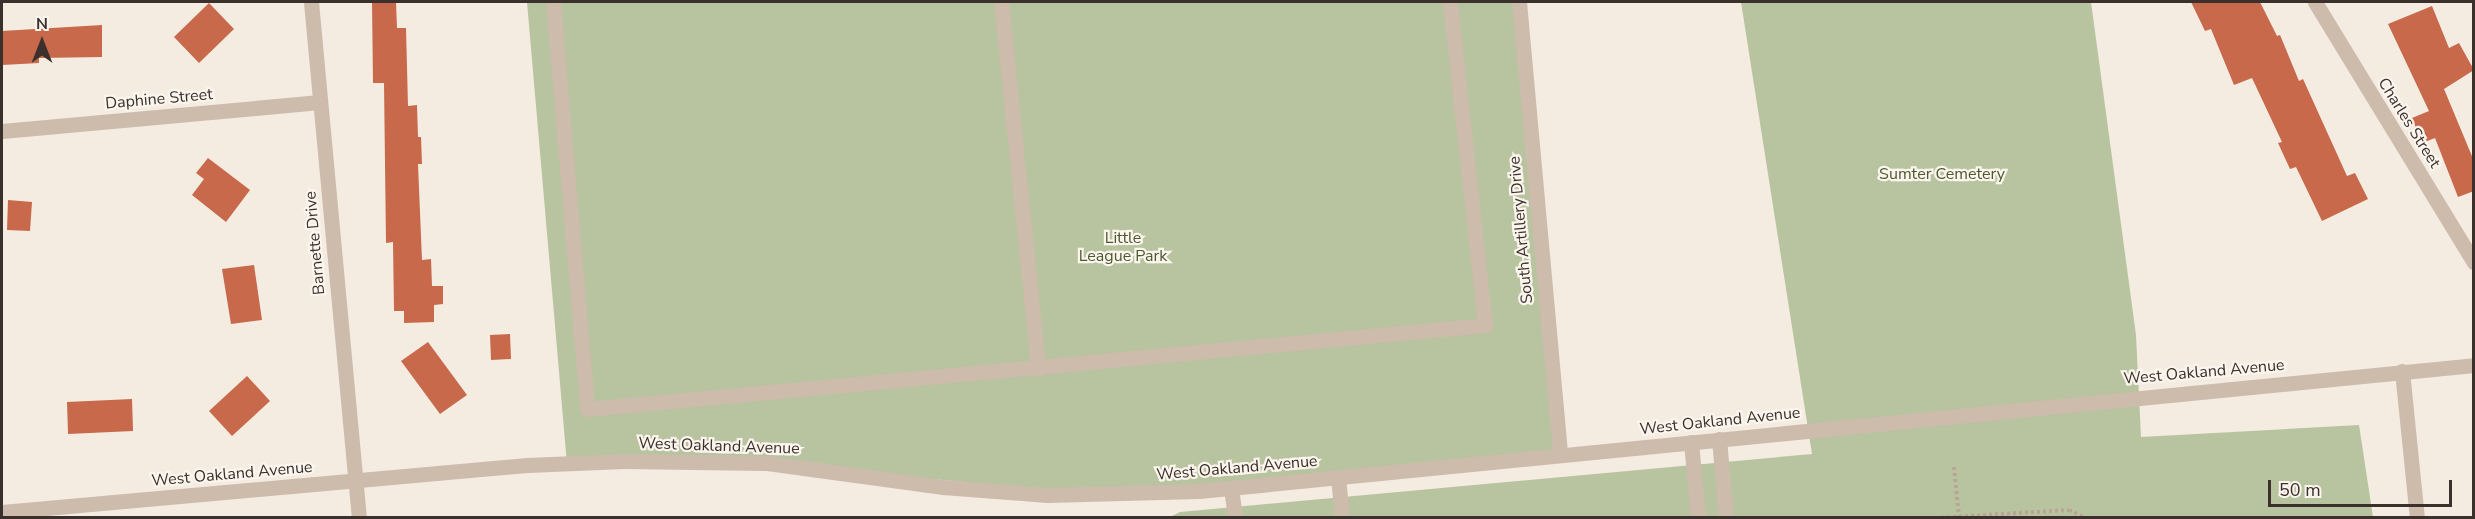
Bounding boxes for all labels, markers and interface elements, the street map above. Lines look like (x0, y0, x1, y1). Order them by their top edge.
north arrow (12, 12, 72, 72)
text: N (36, 13, 48, 35)
street label: Charles Street (2374, 74, 2444, 172)
street label: Daphine Street (104, 85, 214, 113)
street label: South Artillery Drive (1505, 155, 1537, 305)
park label: Sumter Cemetery (1879, 164, 2005, 184)
street label: Barnette Drive (301, 190, 329, 296)
park label: Little League Park (1079, 228, 1167, 266)
street label: West Oakland Avenue (2123, 355, 2285, 389)
street label: West Oakland Avenue (1639, 403, 1801, 439)
street label: West Oakland Avenue (638, 434, 800, 458)
street label: West Oakland Avenue (1156, 451, 1318, 485)
street label: West Oakland Avenue (151, 457, 313, 491)
scale bar (2271, 468, 2456, 506)
text: 50 m (2279, 478, 2321, 502)

